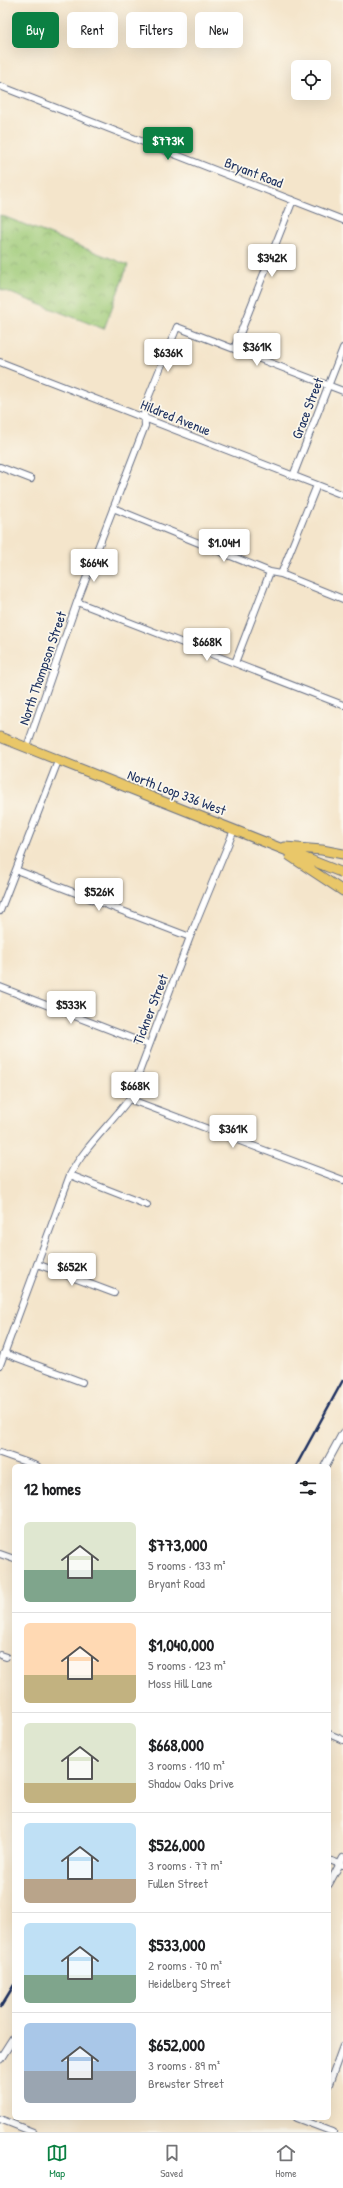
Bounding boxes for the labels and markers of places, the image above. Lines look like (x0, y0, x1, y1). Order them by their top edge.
pin: $773K (140, 127, 196, 161)
pin: $342K (244, 244, 300, 278)
pin: $361K (229, 333, 285, 367)
pin: $636K (140, 339, 196, 373)
pin: $1.04M (191, 529, 257, 563)
pin: $664K (66, 549, 122, 583)
pin: $668K (179, 628, 235, 662)
pin: $526K (71, 878, 127, 912)
pin: $533K (43, 991, 99, 1025)
pin: $668K (107, 1072, 163, 1106)
pin: $361K (205, 1115, 261, 1149)
pin: $652K (44, 1253, 100, 1287)

